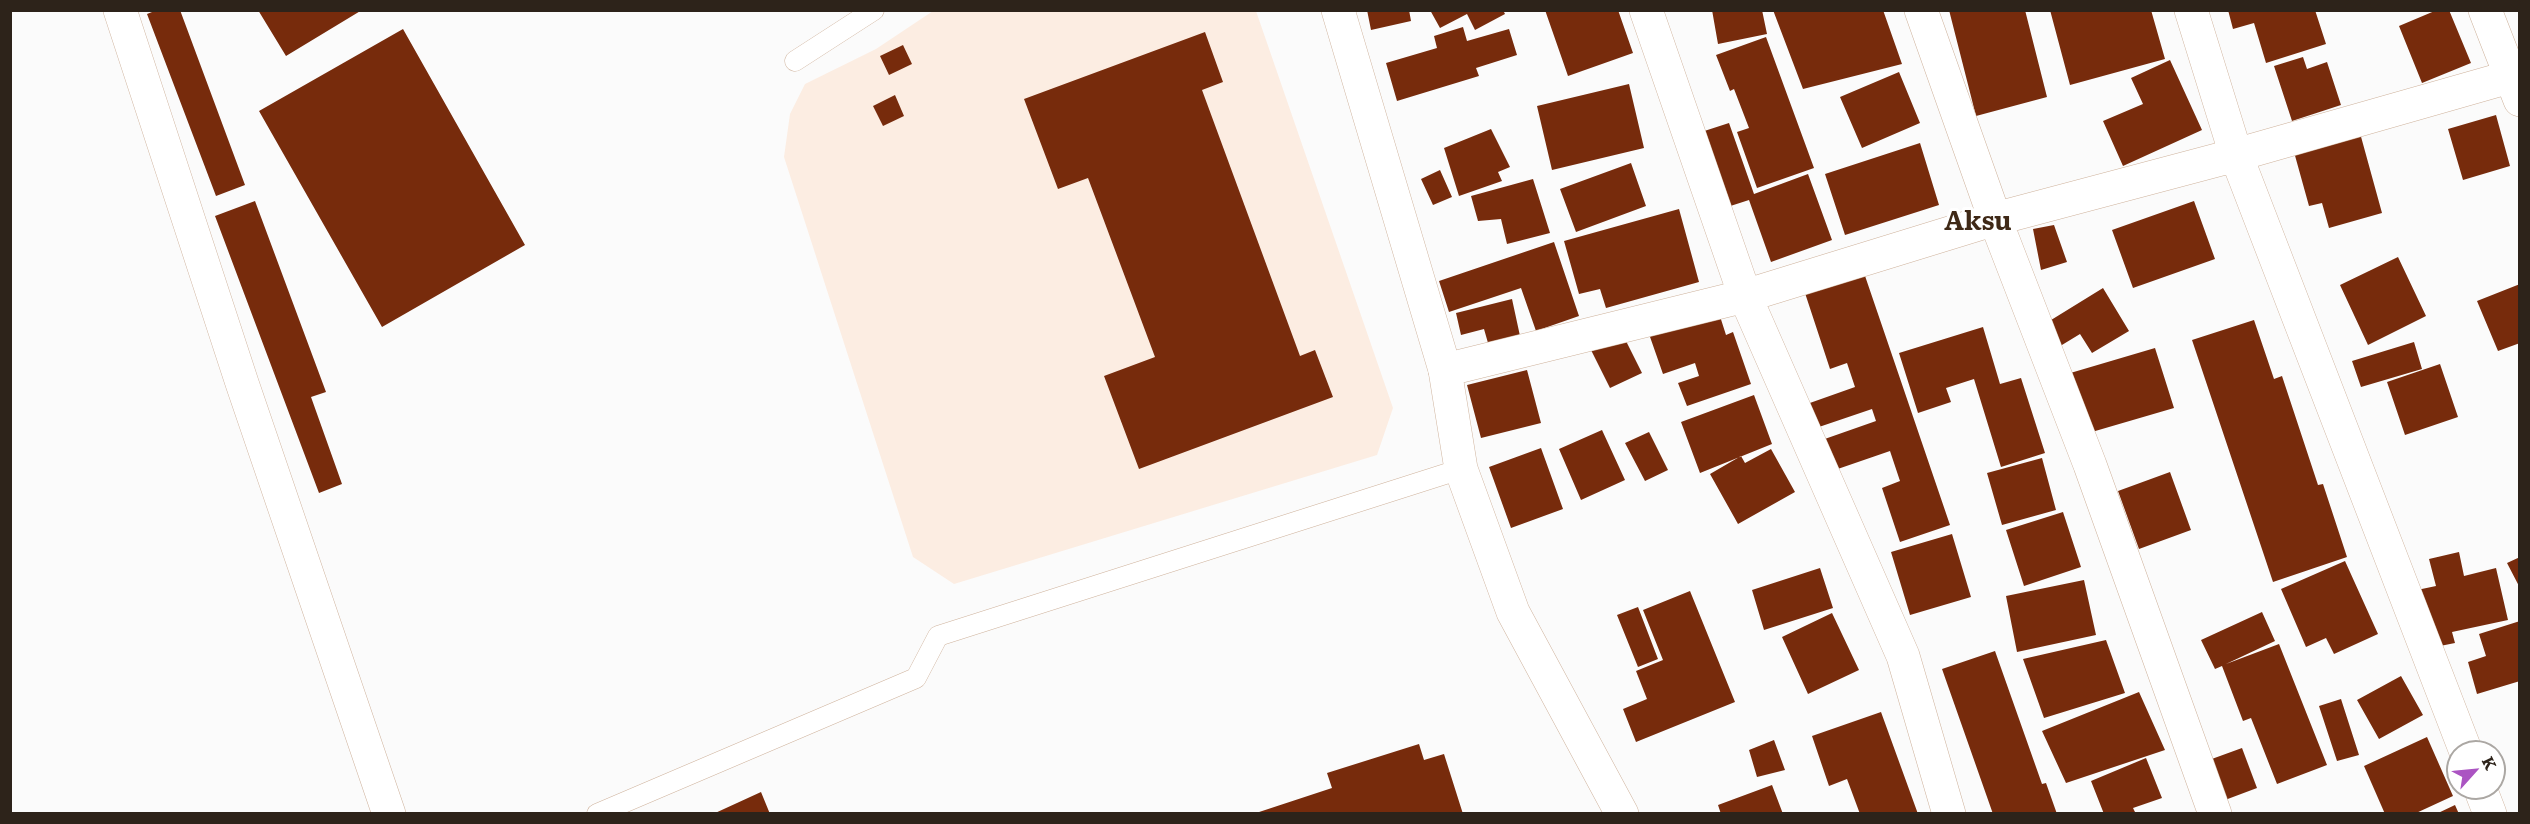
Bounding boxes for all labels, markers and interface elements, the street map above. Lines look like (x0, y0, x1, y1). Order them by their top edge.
district label: Aksu (1944, 206, 2012, 238)
north arrow (2446, 740, 2506, 800)
text: K (2477, 752, 2504, 774)

